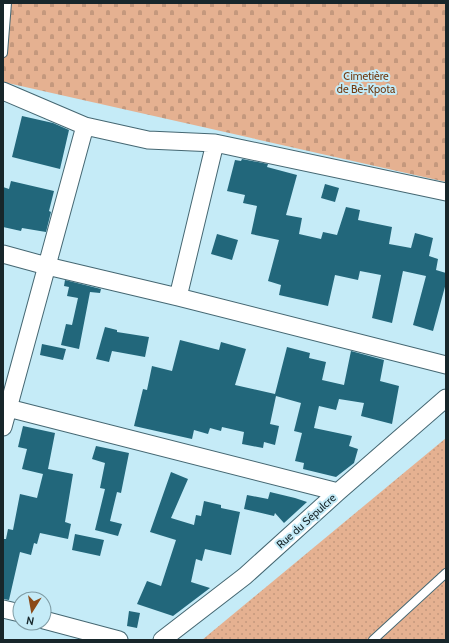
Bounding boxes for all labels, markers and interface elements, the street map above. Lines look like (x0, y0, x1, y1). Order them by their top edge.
park label: Cimetière de Bè-Kpota (337, 69, 396, 96)
street label: Rue du Sépulcre (273, 490, 339, 551)
north arrow (12, 591, 52, 631)
text: N (25, 613, 35, 628)

